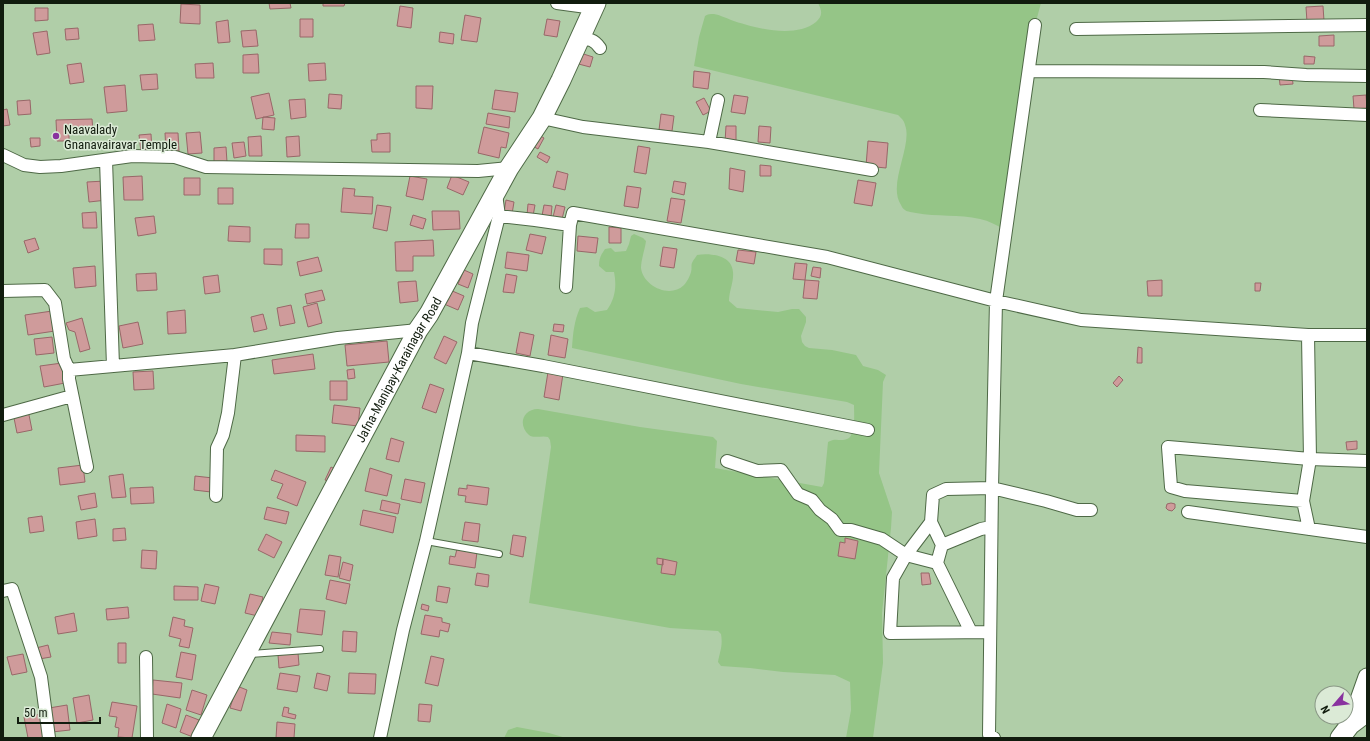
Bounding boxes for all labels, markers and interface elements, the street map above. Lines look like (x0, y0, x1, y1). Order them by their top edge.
place label: Naavalady Gnanavairavar Temple (64, 122, 177, 152)
marker: Naavalady Gnanavairavar Temple (51, 131, 61, 141)
street label: Jafna-Manipay-Karainagar Road (352, 294, 444, 445)
north arrow (1314, 685, 1354, 725)
scale bar (18, 699, 100, 725)
text: N (1318, 703, 1333, 715)
text: 50 m (24, 706, 48, 720)

